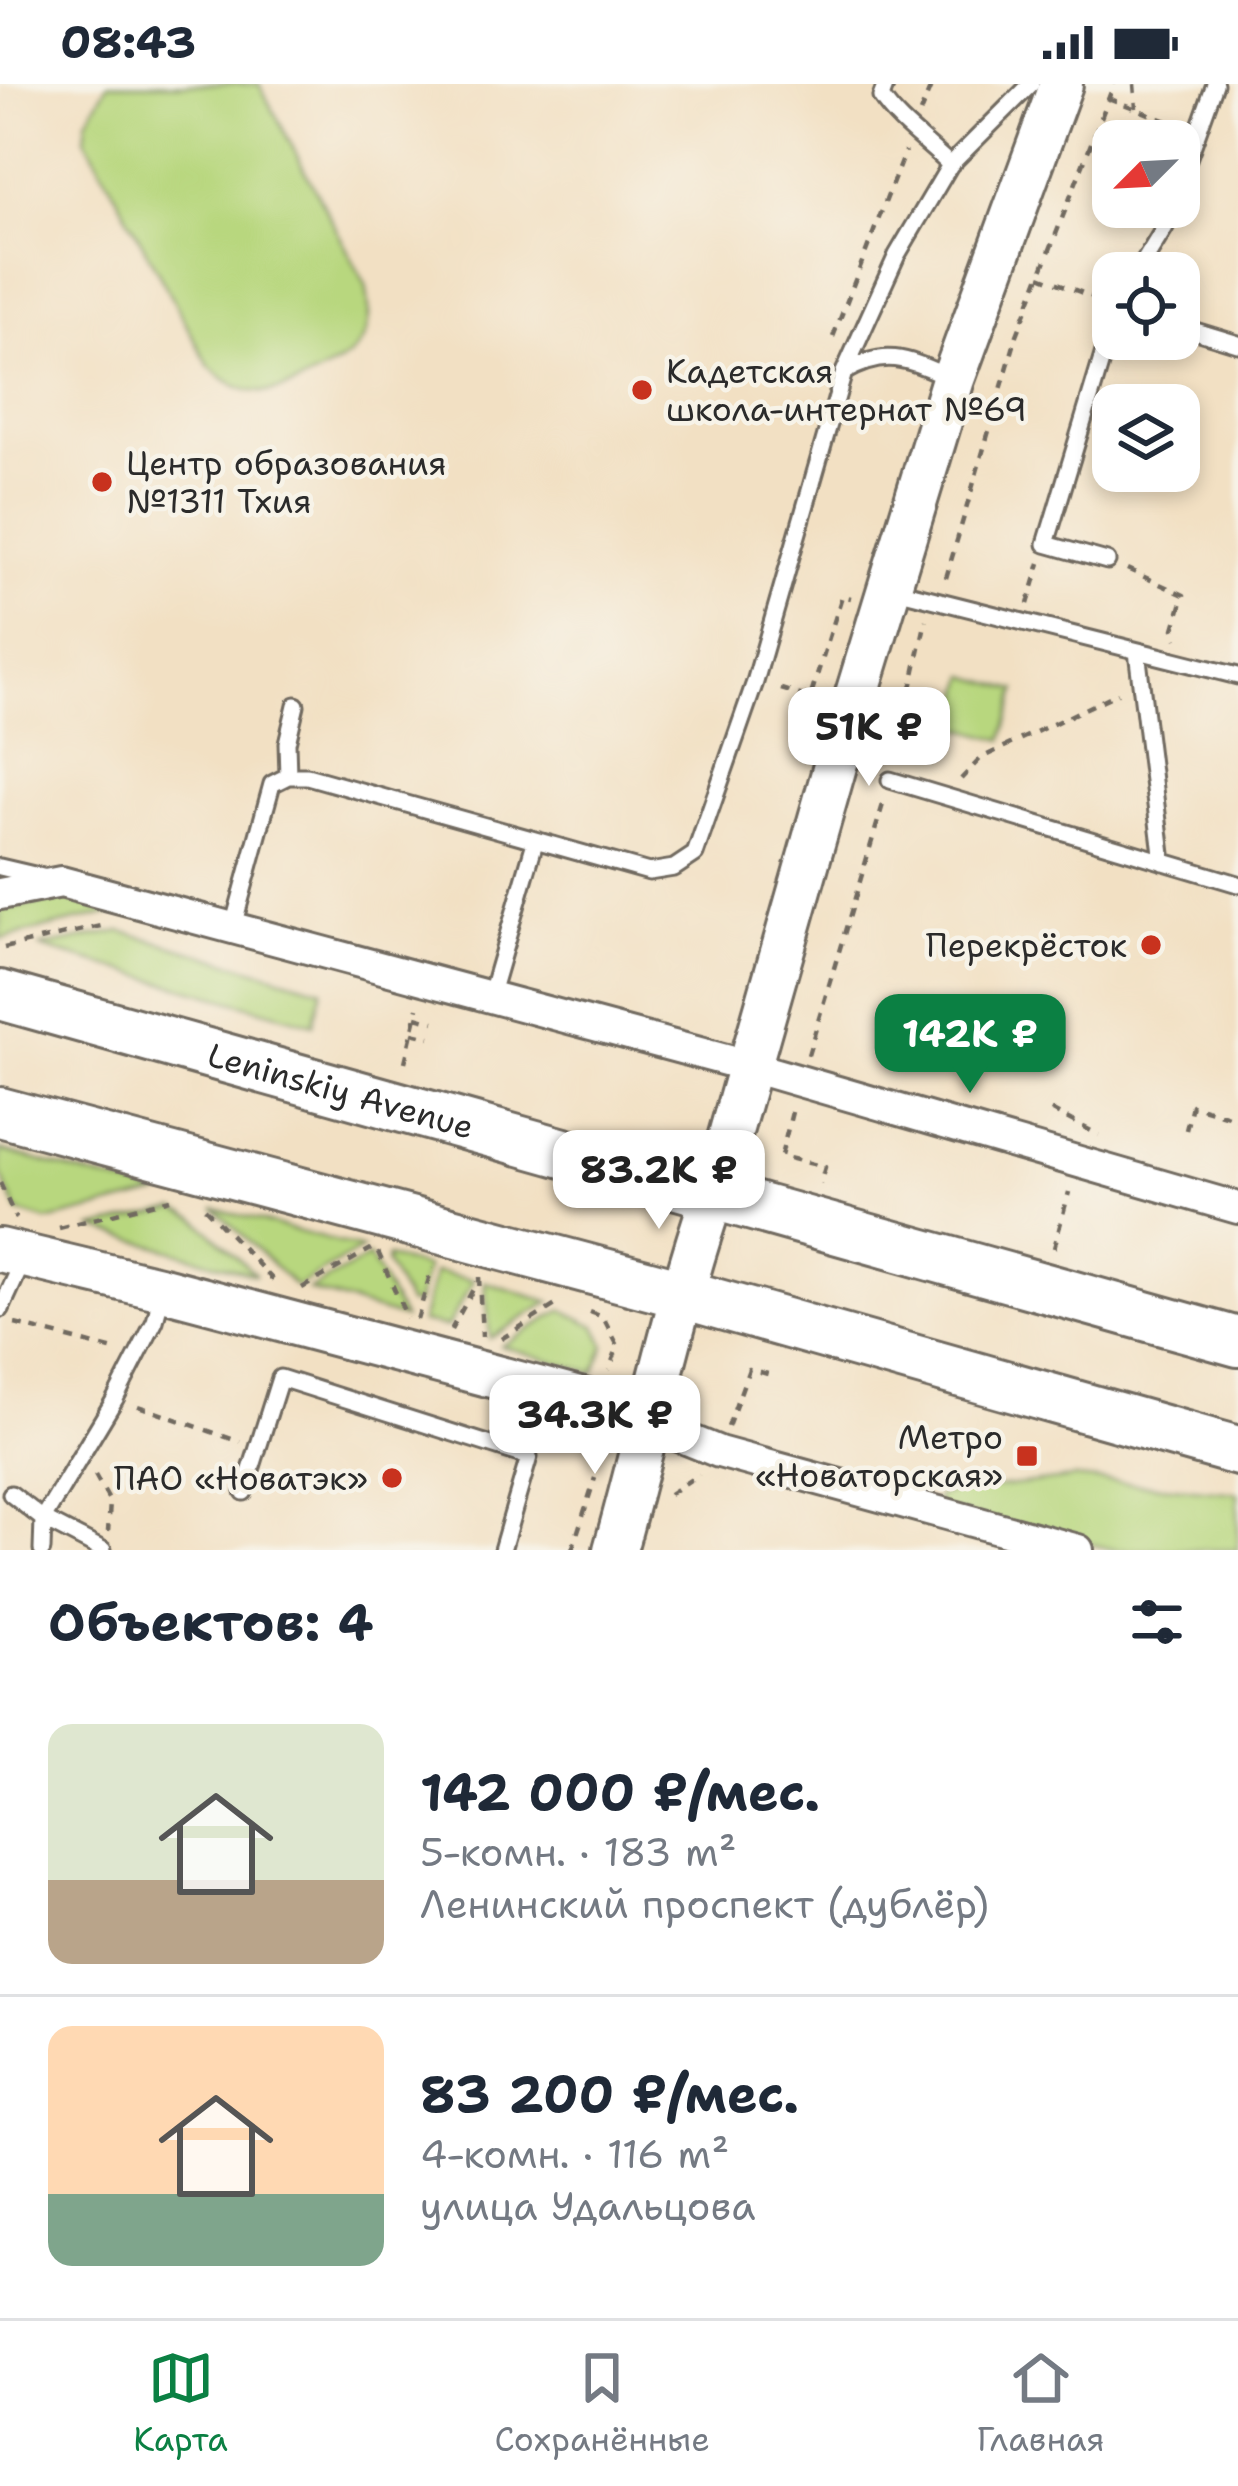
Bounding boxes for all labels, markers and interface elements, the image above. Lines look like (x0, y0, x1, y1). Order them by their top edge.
text: 08:43 (60, 12, 196, 72)
north arrow (1092, 120, 1200, 228)
map controls (1092, 120, 1200, 492)
button: locate (1092, 252, 1200, 360)
place label: Кадетская школа-интернат №69 (666, 349, 1027, 432)
marker: Кадетская школа-интернат №69 (629, 377, 655, 403)
button: layers (1092, 384, 1200, 492)
place label: Центр образования №1311 Тхия (126, 441, 447, 524)
marker: Центр образования №1311 Тхия (89, 469, 115, 495)
pin: 51K ₽ (785, 687, 953, 789)
text: 51K ₽ (815, 700, 923, 752)
place label: Перекрёсток (926, 923, 1127, 968)
marker: Перекрёсток (1138, 932, 1164, 958)
pin: 142K ₽ (872, 994, 1068, 1096)
text: 142K ₽ (902, 1007, 1038, 1059)
street label: Leninskiy Avenue (203, 1032, 479, 1149)
pin: 83.2K ₽ (548, 1130, 770, 1232)
text: 83.2K ₽ (580, 1143, 738, 1195)
pin: 34.3K ₽ (484, 1375, 706, 1477)
text: 34.3K ₽ (516, 1388, 674, 1440)
place label: Метро «Новаторская» (755, 1415, 1003, 1498)
marker: Метро «Новаторская» (1014, 1443, 1040, 1469)
place label: ПАО «Новатэк» (114, 1456, 368, 1501)
marker: ПАО «Новатэк» (379, 1465, 405, 1491)
text: Объектов: 4 (48, 1588, 374, 1656)
icon: filters (1124, 1589, 1190, 1655)
text: 142 000 ₽/мес. (420, 1758, 820, 1826)
icon: home (144, 1772, 288, 1916)
text: 5-комн. · 183 m² (420, 1826, 737, 1878)
text: Ленинский проспект (дублёр) (420, 1878, 989, 1930)
text: 83 200 ₽/мес. (420, 2060, 799, 2128)
icon: home (144, 2074, 288, 2218)
text: 4-комн. · 116 m² (420, 2128, 729, 2180)
text: улица Удальцова (420, 2180, 755, 2232)
tab: Карта (133, 2345, 228, 2462)
tab: Сохранённые (494, 2345, 710, 2462)
tab: Главная (977, 2345, 1105, 2462)

